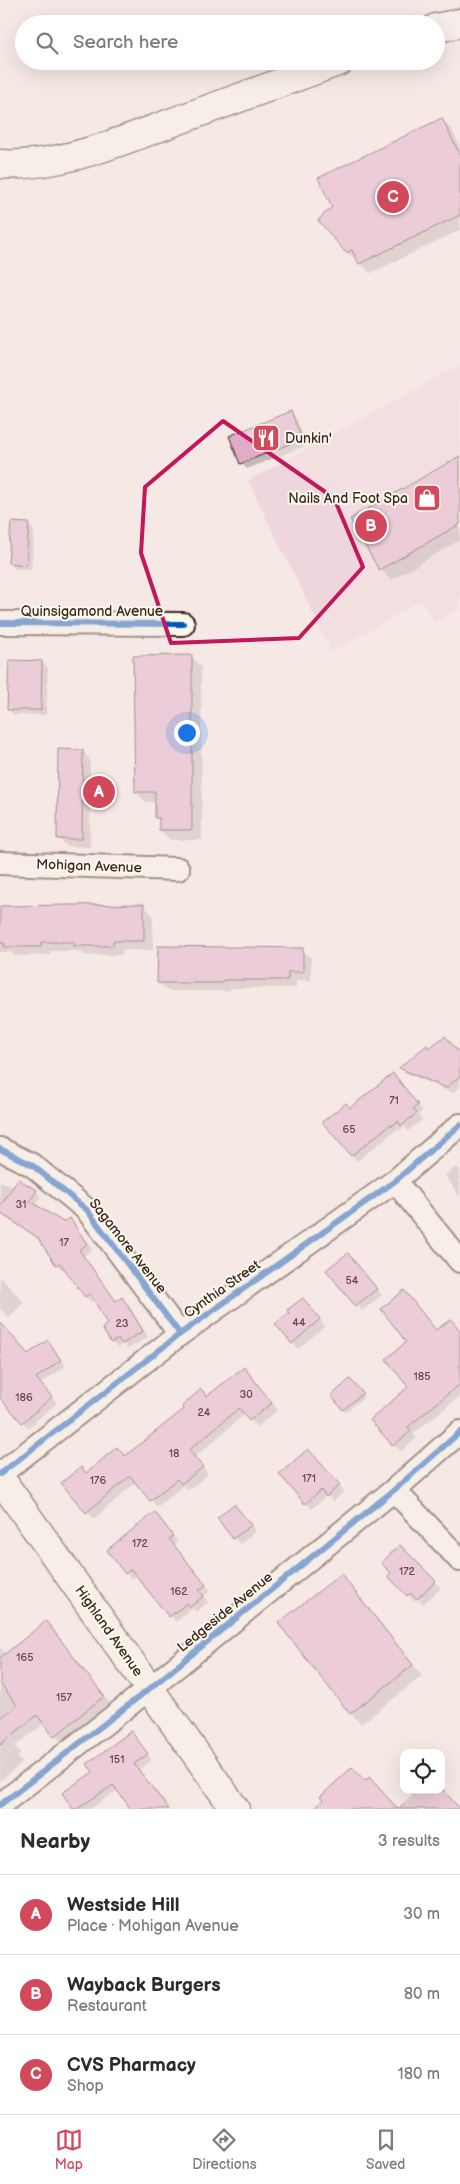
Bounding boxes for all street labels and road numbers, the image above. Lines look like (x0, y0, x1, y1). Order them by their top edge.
street label: Quinsigamond Avenue (21, 603, 163, 620)
street label: Mohigan Avenue (36, 856, 142, 876)
street label: Sagamore Avenue (86, 1195, 170, 1297)
street label: Cynthia Street (181, 1256, 264, 1322)
street label: Ledgeside Avenue (174, 1568, 276, 1656)
street label: Highland Avenue (71, 1582, 147, 1680)

